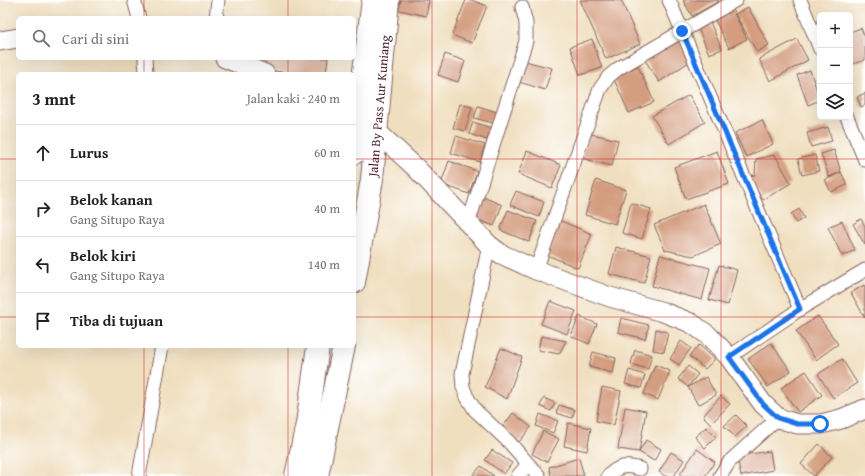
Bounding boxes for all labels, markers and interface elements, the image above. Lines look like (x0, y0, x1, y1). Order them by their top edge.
map controls (817, 12, 853, 120)
button: + (817, 12, 853, 48)
search box (16, 16, 356, 60)
route end (673, 22, 691, 40)
icon: search (30, 27, 52, 49)
text: Cari di sini (62, 28, 129, 49)
street label: Jalan By Pass Aur Kuniang (363, 34, 395, 180)
button: − (817, 48, 853, 84)
button: layers (817, 84, 853, 120)
text: 3 mnt (32, 86, 76, 111)
text: Jalan kaki · 240 m (247, 89, 340, 108)
icon: ahead (32, 142, 54, 164)
text: Lurus (70, 142, 108, 163)
text: 60 m (314, 143, 340, 162)
text: Belok kanan (70, 189, 153, 210)
icon: right (32, 198, 54, 220)
text: 40 m (314, 199, 340, 218)
text: Gang Situpo Raya (70, 210, 165, 229)
text: Belok kiri (70, 245, 136, 266)
icon: left (32, 254, 54, 276)
text: 140 m (308, 255, 340, 274)
text: Gang Situpo Raya (70, 266, 165, 285)
icon: arrive (32, 310, 54, 332)
text: Tiba di tujuan (70, 310, 163, 331)
route start (811, 415, 829, 433)

